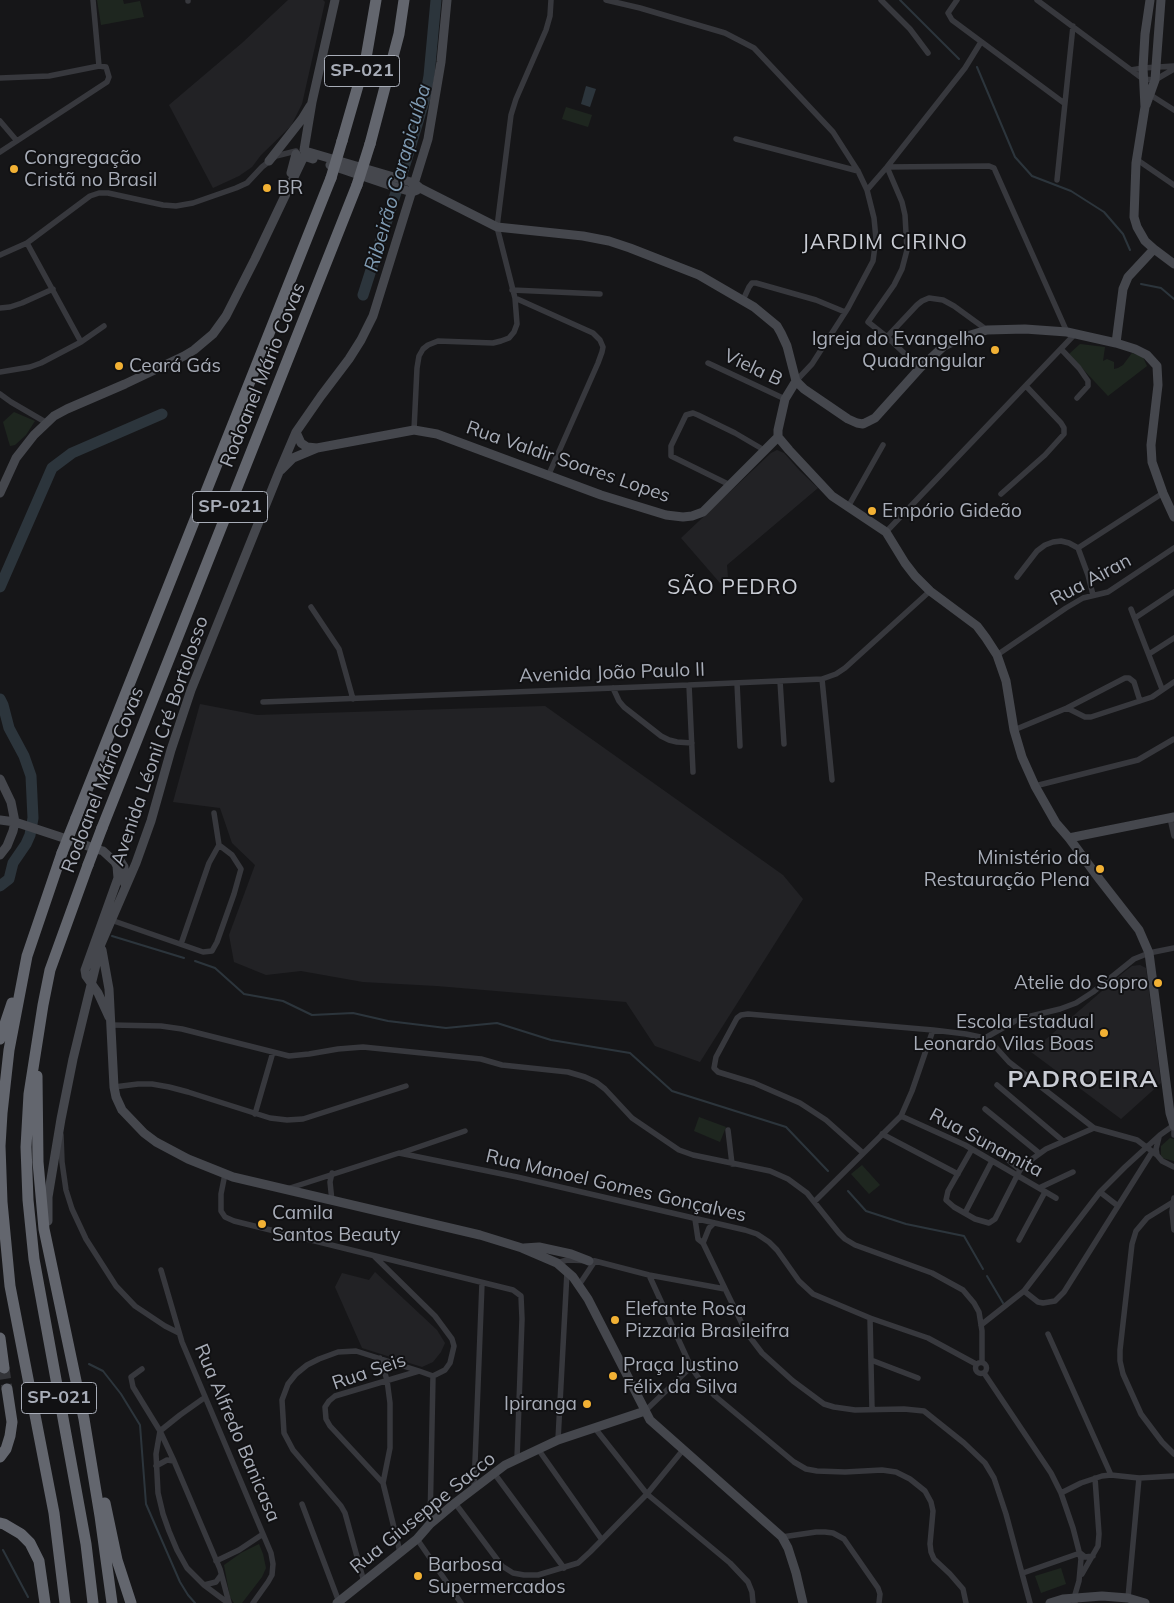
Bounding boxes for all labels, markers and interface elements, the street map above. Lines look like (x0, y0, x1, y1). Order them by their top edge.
road number: SP-021 (324, 56, 400, 86)
water label: Ribeirão Carapicuíba (360, 82, 436, 274)
place label: Congregação Cristã no Brasil (24, 147, 157, 191)
marker: Congregação Cristã no Brasil (8, 163, 20, 175)
place label: BR (277, 177, 303, 199)
marker: BR (261, 182, 273, 194)
district label: JARDIM CIRINO (800, 230, 970, 256)
street label: Rodoanel Mário Covas (216, 279, 310, 471)
place label: Igreja do Evangelho Quadrangular (812, 328, 985, 372)
marker: Igreja do Evangelho Quadrangular (989, 344, 1001, 356)
street label: Viela B (720, 345, 786, 391)
place label: Ceará Gás (129, 355, 221, 377)
marker: Ceará Gás (113, 360, 125, 372)
street label: Rua Valdir Soares Lopes (463, 416, 673, 508)
road number: SP-021 (192, 492, 268, 522)
place label: Empório Gideão (882, 500, 1022, 522)
marker: Empório Gideão (866, 505, 878, 517)
street label: Rua Airan (1047, 549, 1135, 611)
district label: SÃO PEDRO (666, 575, 800, 601)
street label: Avenida Léonil Cré Bortolosso (106, 613, 214, 869)
street label: Avenida João Paulo II (519, 658, 705, 688)
street label: Rodoanel Mário Covas (57, 684, 149, 876)
place label: Ministério da Restauração Plena (924, 847, 1090, 891)
marker: Ministério da Restauração Plena (1094, 863, 1106, 875)
place label: Atelie do Sopro (1014, 972, 1148, 994)
marker: Atelie do Sopro (1152, 977, 1164, 989)
place label: Escola Estadual Leonardo Vilas Boas (913, 1011, 1094, 1055)
marker: Escola Estadual Leonardo Vilas Boas (1098, 1027, 1110, 1039)
district label: PADROEIRA (1006, 1066, 1160, 1094)
street label: Rua Sunamita (925, 1104, 1047, 1182)
street label: Rua Manoel Gomes Gonçalves (483, 1145, 749, 1227)
place label: Camila Santos Beauty (272, 1202, 401, 1246)
marker: Camila Santos Beauty (256, 1218, 268, 1230)
place label: Elefante Rosa Pizzaria Brasileifra (625, 1298, 790, 1342)
marker: Elefante Rosa Pizzaria Brasileifra (609, 1314, 621, 1326)
street label: Rua Alfredo Banicasa (189, 1341, 285, 1525)
street label: Rua Seis (329, 1349, 409, 1395)
place label: Praça Justino Félix da Silva (623, 1354, 739, 1398)
marker: Praça Justino Félix da Silva (607, 1370, 619, 1382)
road number: SP-021 (22, 1382, 96, 1414)
place label: Ipiranga (504, 1393, 577, 1415)
marker: Ipiranga (581, 1398, 593, 1410)
street label: Rua Giuseppe Sacco (346, 1447, 500, 1579)
place label: Barbosa Supermercados (428, 1554, 566, 1598)
marker: Barbosa Supermercados (412, 1570, 424, 1582)

